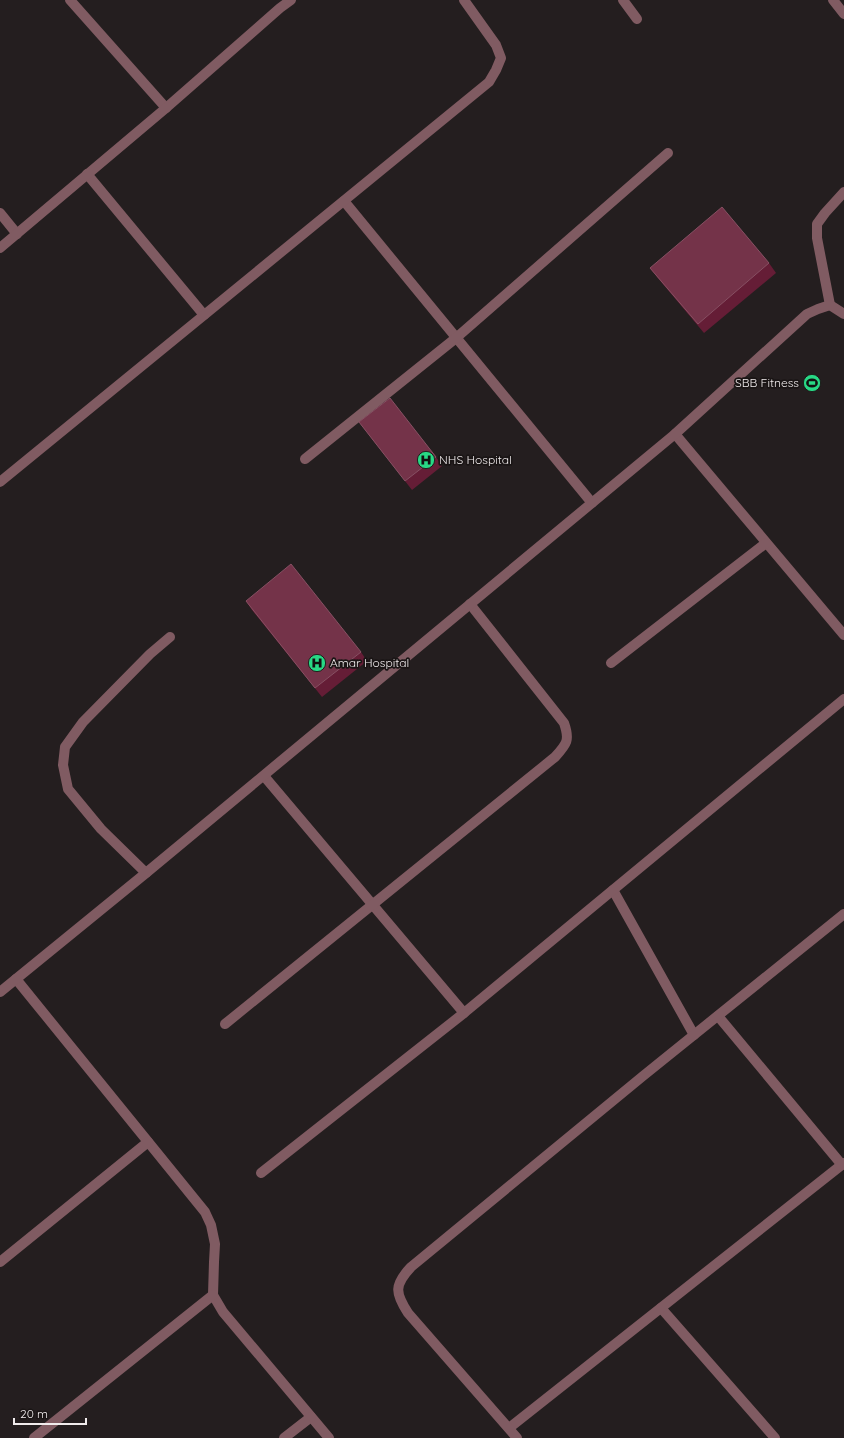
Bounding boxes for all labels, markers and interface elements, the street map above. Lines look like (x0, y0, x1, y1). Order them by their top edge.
sports icon: SBB Fitness (802, 373, 822, 393)
place label: SBB Fitness (735, 375, 799, 390)
hospital icon: NHS Hospital (416, 450, 436, 470)
place label: NHS Hospital (439, 452, 512, 467)
hospital icon: Amar Hospital (307, 653, 327, 673)
place label: Amar Hospital (330, 655, 409, 670)
scale bar (14, 1400, 86, 1426)
text: 20 m (20, 1406, 48, 1421)

